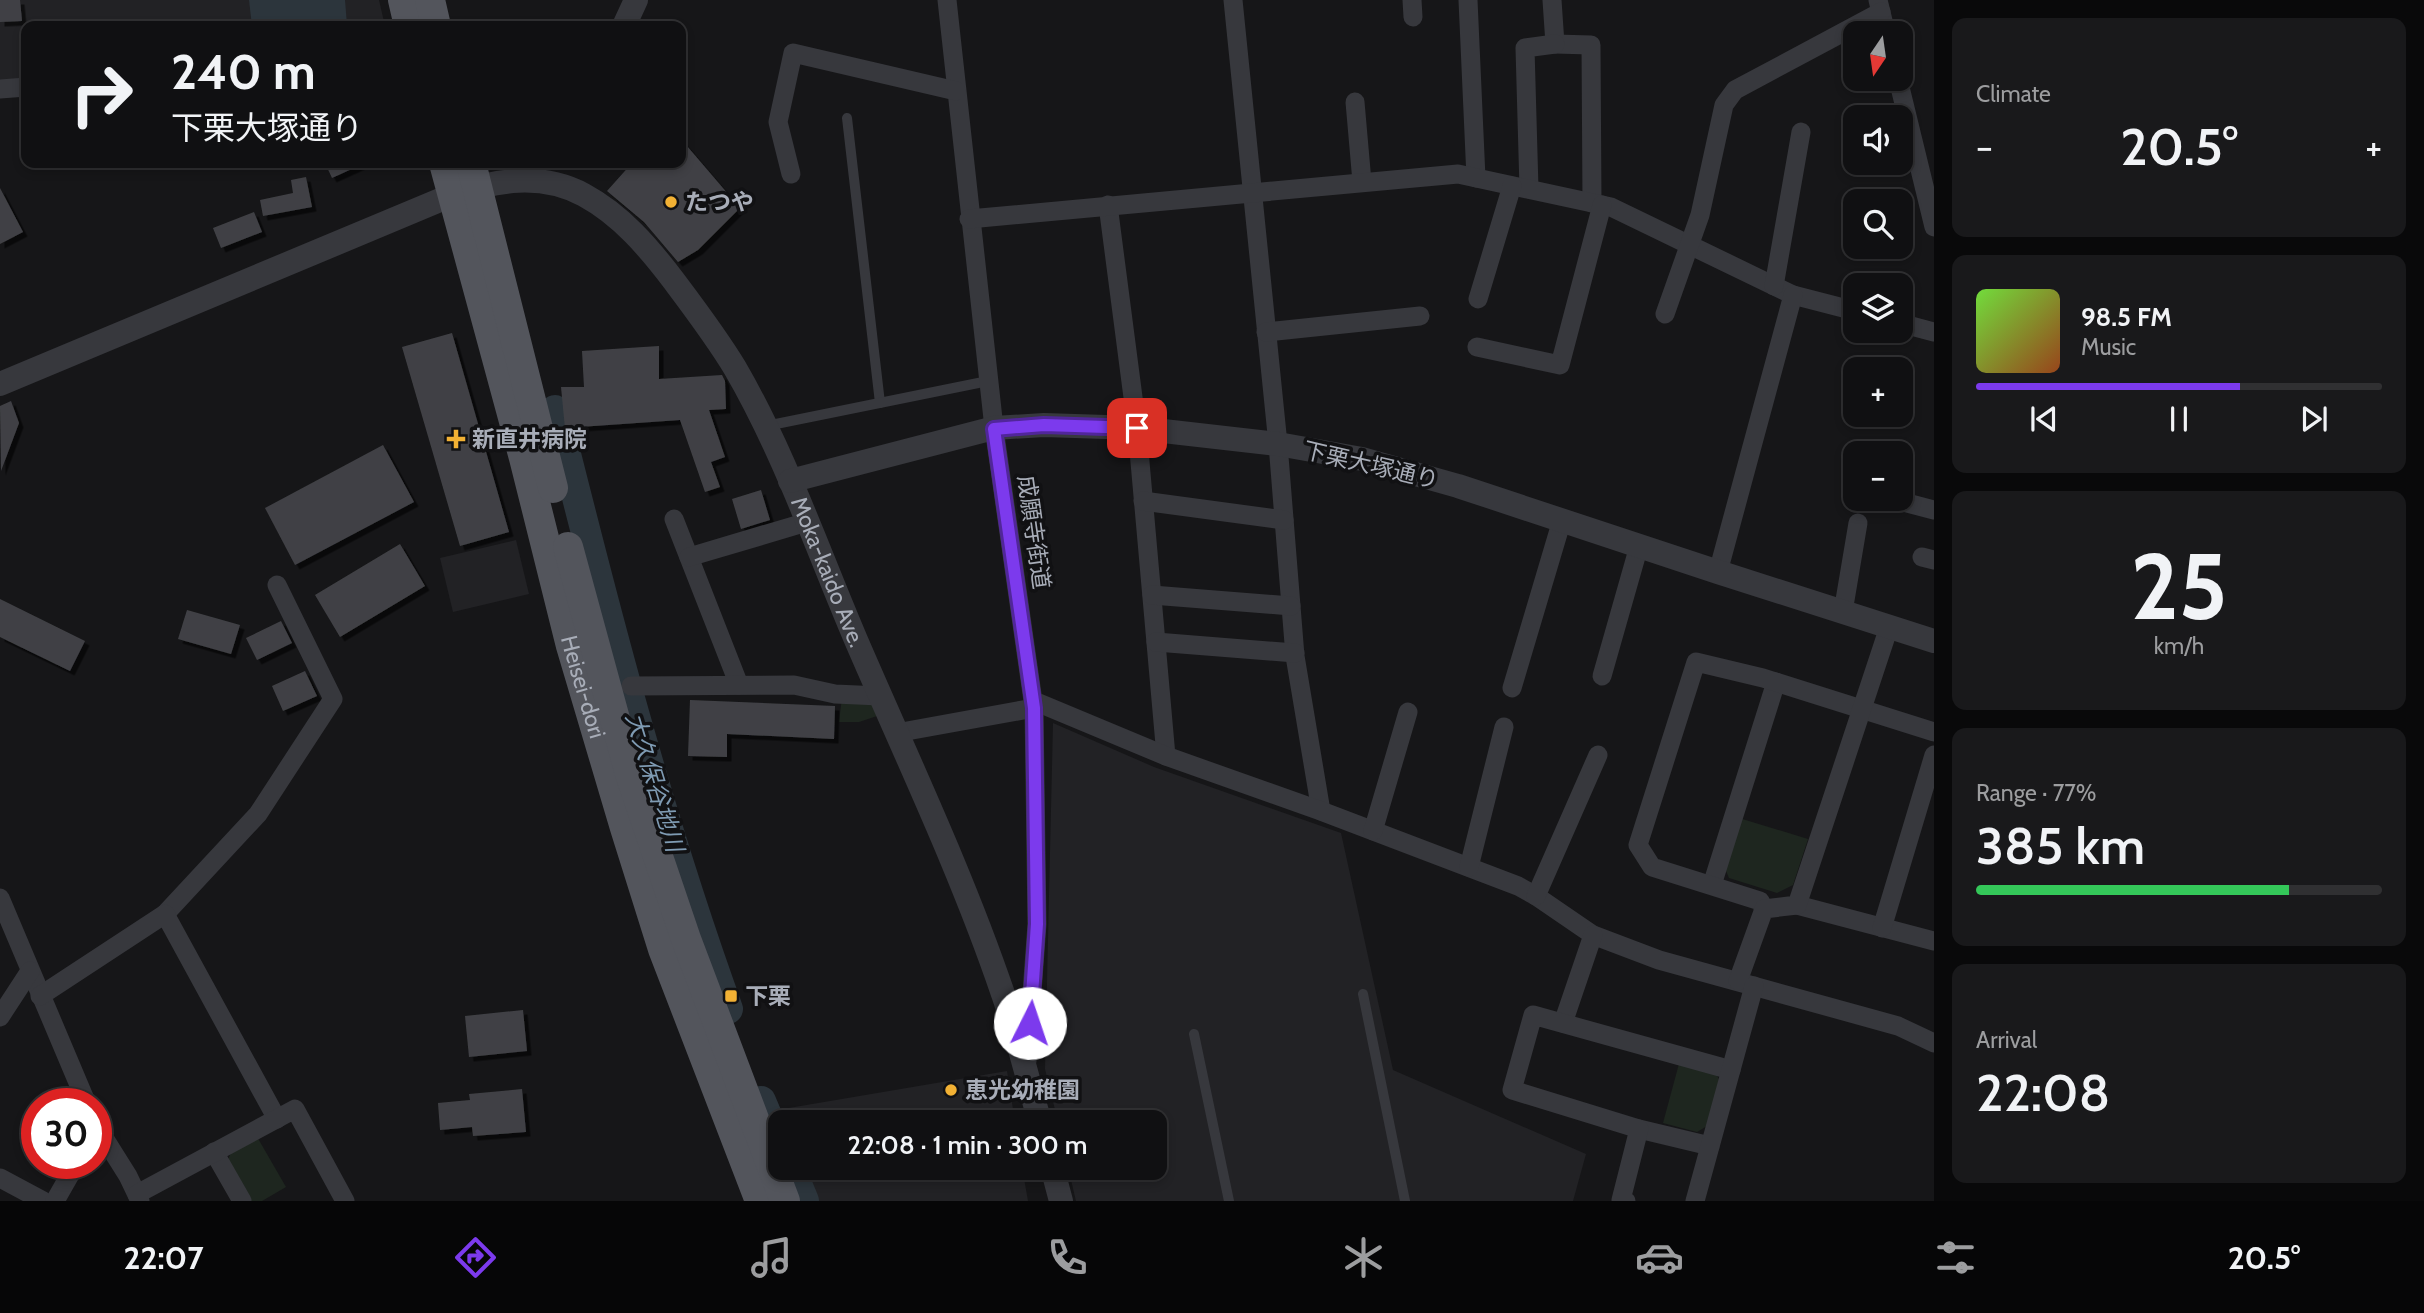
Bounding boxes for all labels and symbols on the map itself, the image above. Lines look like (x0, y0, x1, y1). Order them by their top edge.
north arrow (1843, 21, 1913, 91)
place label: たつや (685, 188, 754, 216)
marker: たつや (663, 194, 679, 210)
pin (1107, 398, 1167, 458)
place label: 新直井病院 (472, 425, 587, 453)
marker: 新直井病院 (446, 429, 466, 449)
street label: 下栗大塚通り (1301, 436, 1441, 494)
street label: 成願寺街道 (1012, 473, 1056, 591)
street label: Moka-kaido Ave. (785, 492, 871, 651)
street label: Heisei-dori (555, 632, 612, 742)
water label: 大久保谷地川 (620, 709, 691, 858)
place label: 下栗 (745, 982, 791, 1010)
position arrow (993, 986, 1067, 1060)
marker: 下栗 (723, 988, 739, 1004)
place label: 恵光幼稚園 (965, 1076, 1080, 1104)
marker: 恵光幼稚園 (943, 1082, 959, 1098)
speed limit sign: 30 (21, 1088, 112, 1179)

